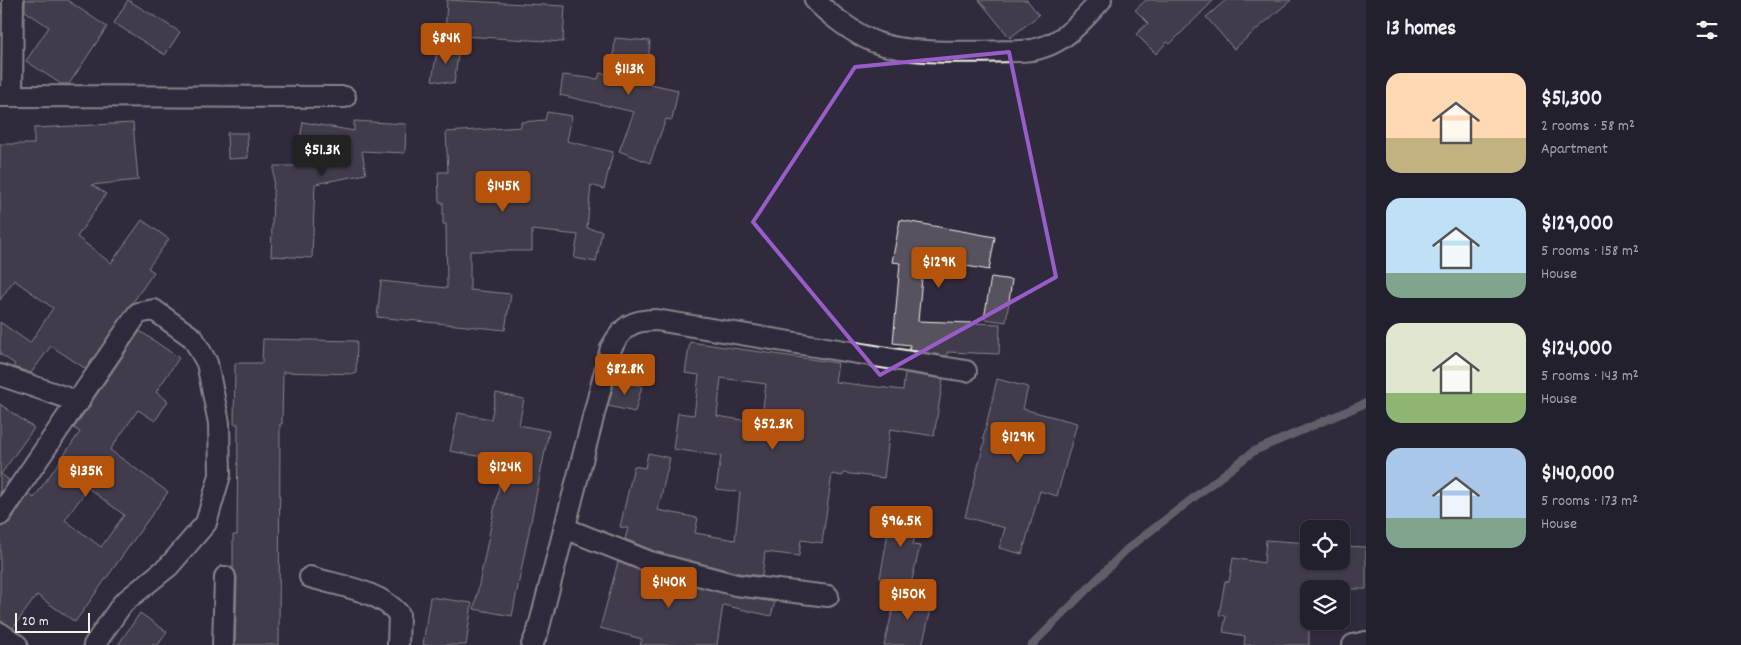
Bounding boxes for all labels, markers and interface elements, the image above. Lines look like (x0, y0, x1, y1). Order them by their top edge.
text: 13 homes (1386, 15, 1456, 45)
icon: filters (1693, 16, 1721, 44)
pin: $84K (416, 22, 476, 65)
text: $84K (432, 27, 460, 50)
pin: $113K (594, 54, 664, 96)
text: $113K (614, 58, 644, 81)
text: $51,300 (1541, 85, 1602, 115)
icon: home (1426, 93, 1486, 153)
text: 2 rooms · 58 m² (1541, 115, 1635, 138)
pin: $51.3K (281, 134, 363, 177)
text: Apartment (1541, 138, 1608, 161)
text: $51.3K (304, 139, 340, 162)
pin: $145K (468, 170, 538, 213)
text: $145K (486, 175, 520, 198)
text: $129,000 (1541, 210, 1613, 240)
icon: home (1426, 218, 1486, 278)
text: 5 rooms · 158 m² (1541, 240, 1639, 263)
pin: $129K (904, 246, 974, 289)
text: $129K (922, 251, 956, 274)
text: House (1541, 263, 1577, 286)
text: $124,000 (1541, 335, 1612, 365)
icon: home (1426, 343, 1486, 403)
pin: $82.8K (584, 354, 666, 396)
text: $82.8K (606, 358, 644, 381)
text: 5 rooms · 143 m² (1541, 365, 1639, 388)
text: House (1541, 388, 1577, 411)
pin: $52.3K (732, 408, 814, 451)
text: $52.3K (753, 413, 793, 436)
pin: $129K (983, 422, 1053, 464)
text: $129K (1001, 426, 1035, 449)
pin: $124K (470, 452, 540, 494)
pin: $135K (51, 456, 121, 498)
text: $124K (489, 456, 521, 479)
text: $135K (69, 460, 103, 483)
text: $140,000 (1541, 460, 1615, 490)
icon: home (1426, 468, 1486, 528)
text: 5 rooms · 173 m² (1541, 490, 1638, 513)
pin: $96.5K (860, 506, 942, 548)
text: $96.5K (881, 510, 921, 533)
text: House (1541, 513, 1577, 536)
map controls (1300, 520, 1350, 630)
button: locate (1300, 520, 1350, 570)
pin: $140K (634, 566, 704, 609)
text: $140K (652, 571, 686, 594)
pin: $150K (873, 578, 943, 621)
button: layers (1300, 580, 1350, 630)
text: $150K (890, 583, 926, 606)
scale bar (15, 610, 90, 633)
text: 20 m (22, 612, 49, 632)

